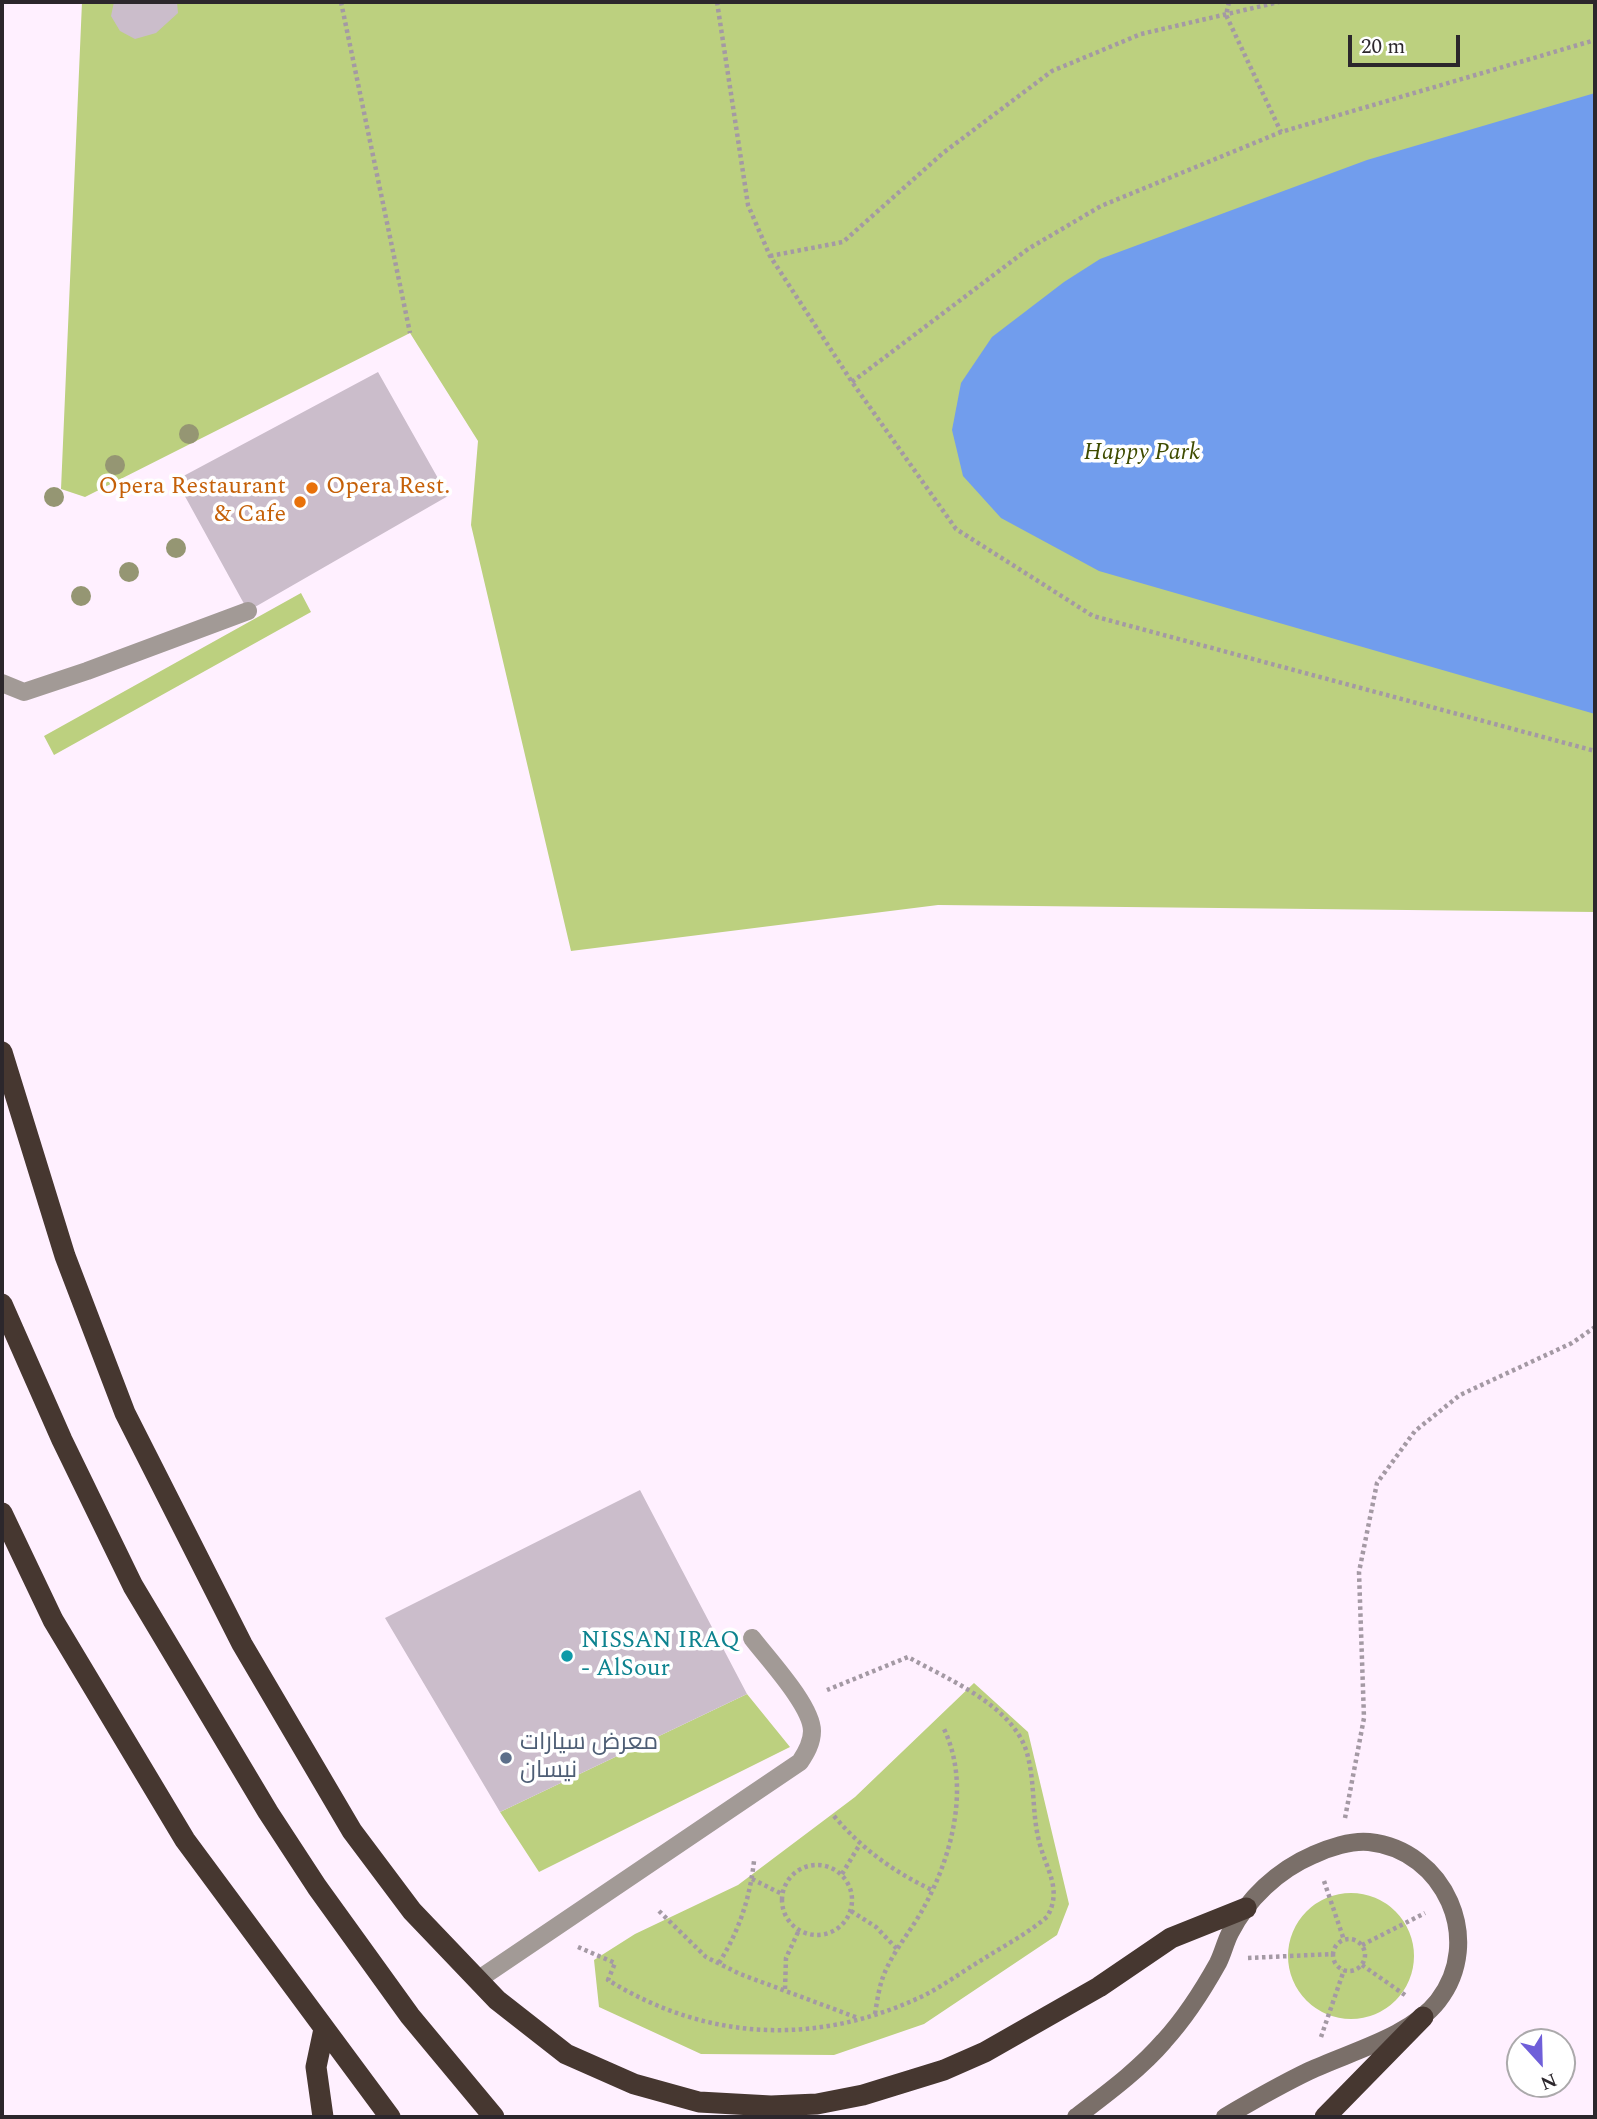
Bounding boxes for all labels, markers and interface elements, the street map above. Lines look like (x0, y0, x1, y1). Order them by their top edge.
scale bar (1352, 21, 1464, 65)
text: 20 m (1361, 31, 1405, 63)
park label: Happy Park (1084, 440, 1200, 468)
place label: Opera Restaurant & Cafe (99, 474, 286, 530)
place label: Opera Rest. (326, 474, 450, 502)
marker: Opera Rest. (304, 480, 320, 496)
marker: Opera Restaurant & Cafe (292, 494, 308, 510)
place label: NISSAN IRAQ - AlSour (581, 1628, 740, 1684)
marker: NISSAN IRAQ - AlSour (559, 1648, 575, 1664)
place label: معرض سيارات نيسان (520, 1730, 658, 1786)
marker: معرض سيارات نيسان (498, 1750, 514, 1766)
north arrow (1506, 2028, 1576, 2098)
text: N (1536, 2065, 1561, 2097)

